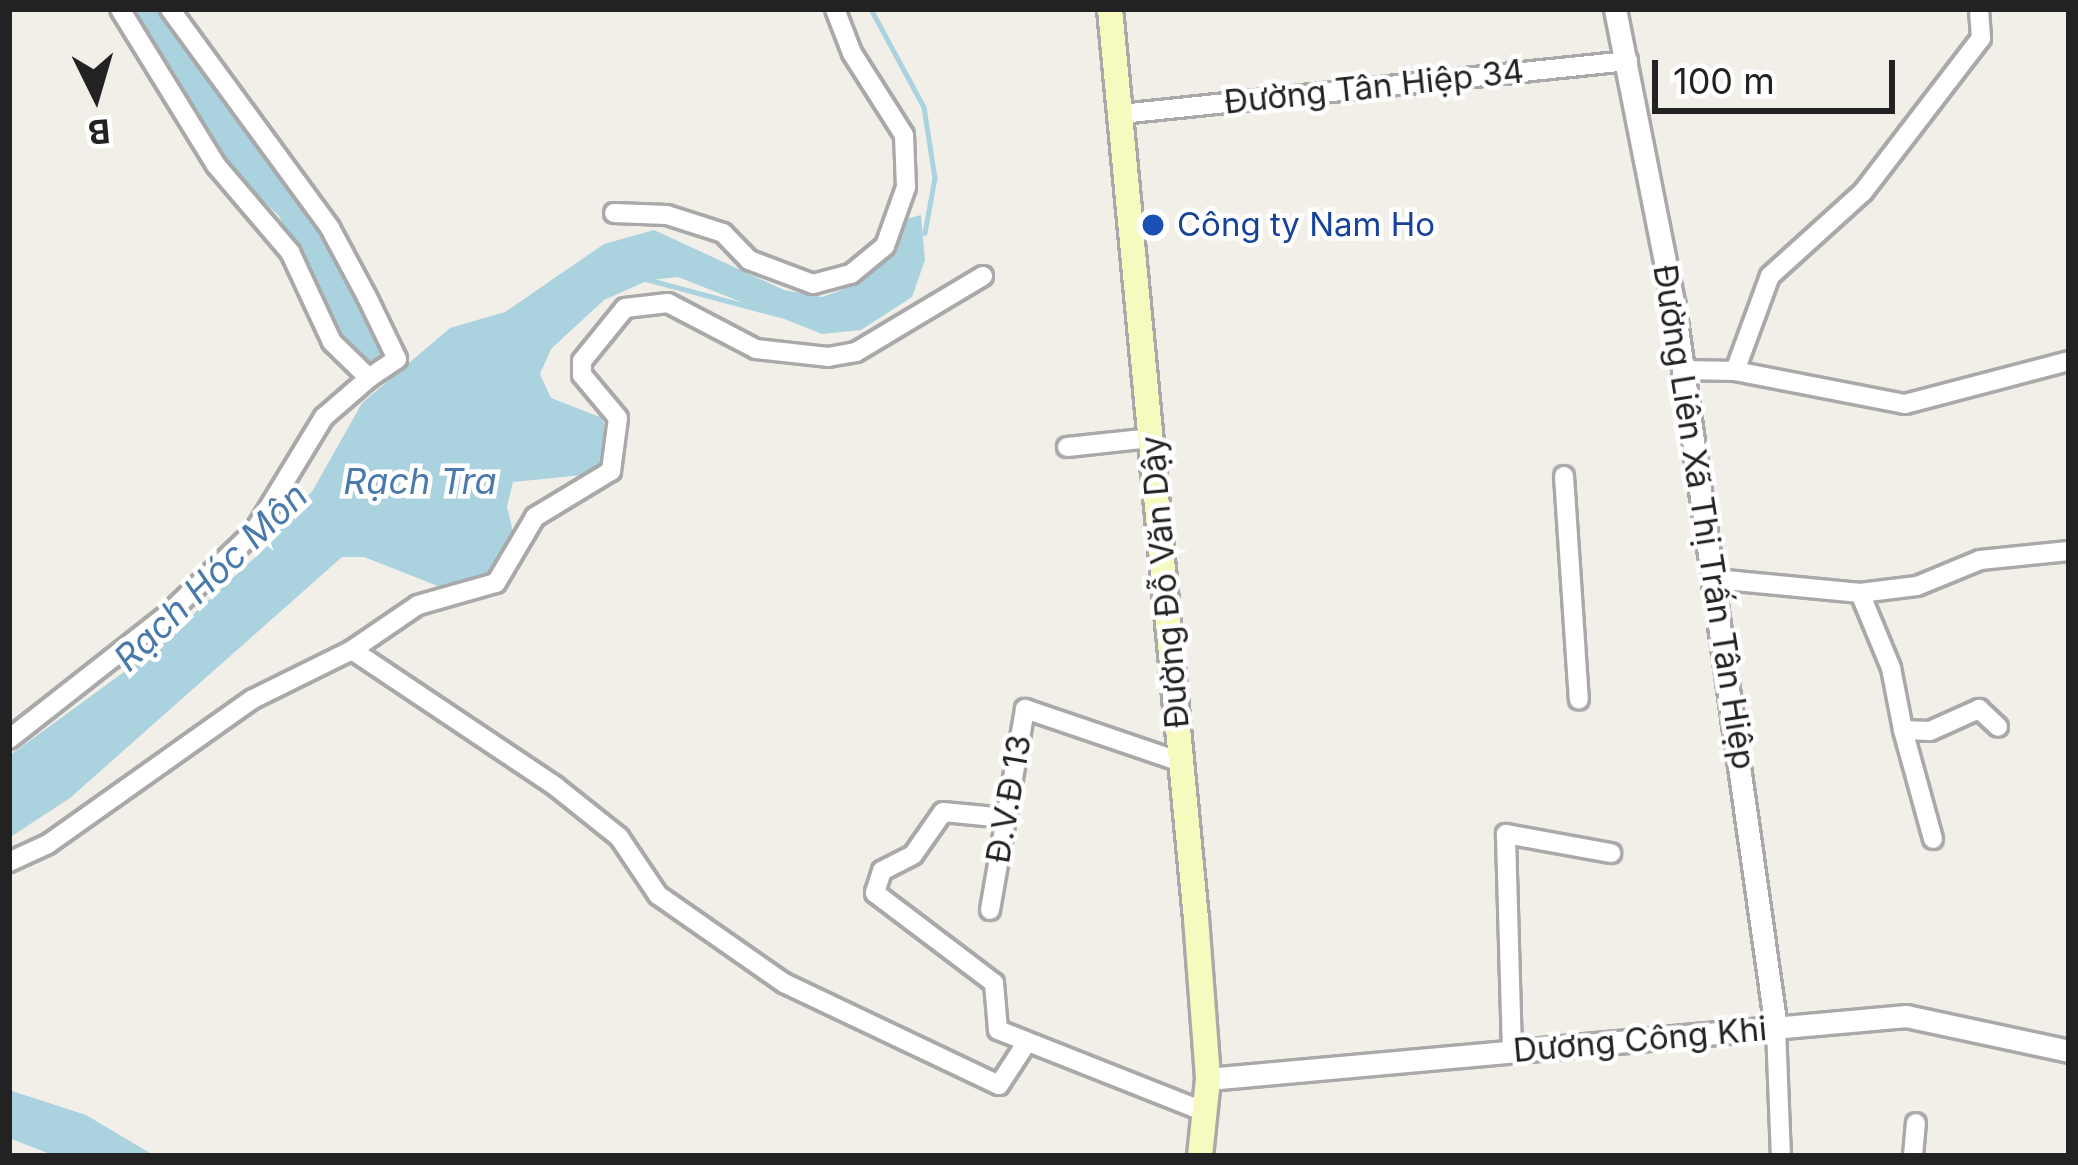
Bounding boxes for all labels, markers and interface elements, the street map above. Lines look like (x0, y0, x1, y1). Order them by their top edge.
north arrow (36, 36, 156, 156)
scale bar (1658, 36, 1901, 110)
street label: Đường Tân Hiệp 34 (1222, 52, 1526, 122)
text: 100 m (1673, 59, 1775, 103)
text: B (87, 111, 112, 153)
place label: Công ty Nam Ho (1177, 205, 1435, 245)
marker: Công ty Nam Ho (1140, 212, 1166, 238)
street label: Đường Liên Xã Thị Trấn Tân Hiệp (1645, 262, 1763, 772)
street label: Đường Đỗ Văn Dậy (1132, 434, 1198, 730)
water label: Rạch Tra (343, 460, 497, 504)
water label: Rạch Hóc Môn (106, 474, 316, 680)
street label: Đ.V.Đ 13 (978, 732, 1040, 866)
street label: Dương Công Khi (1512, 1009, 1768, 1071)

